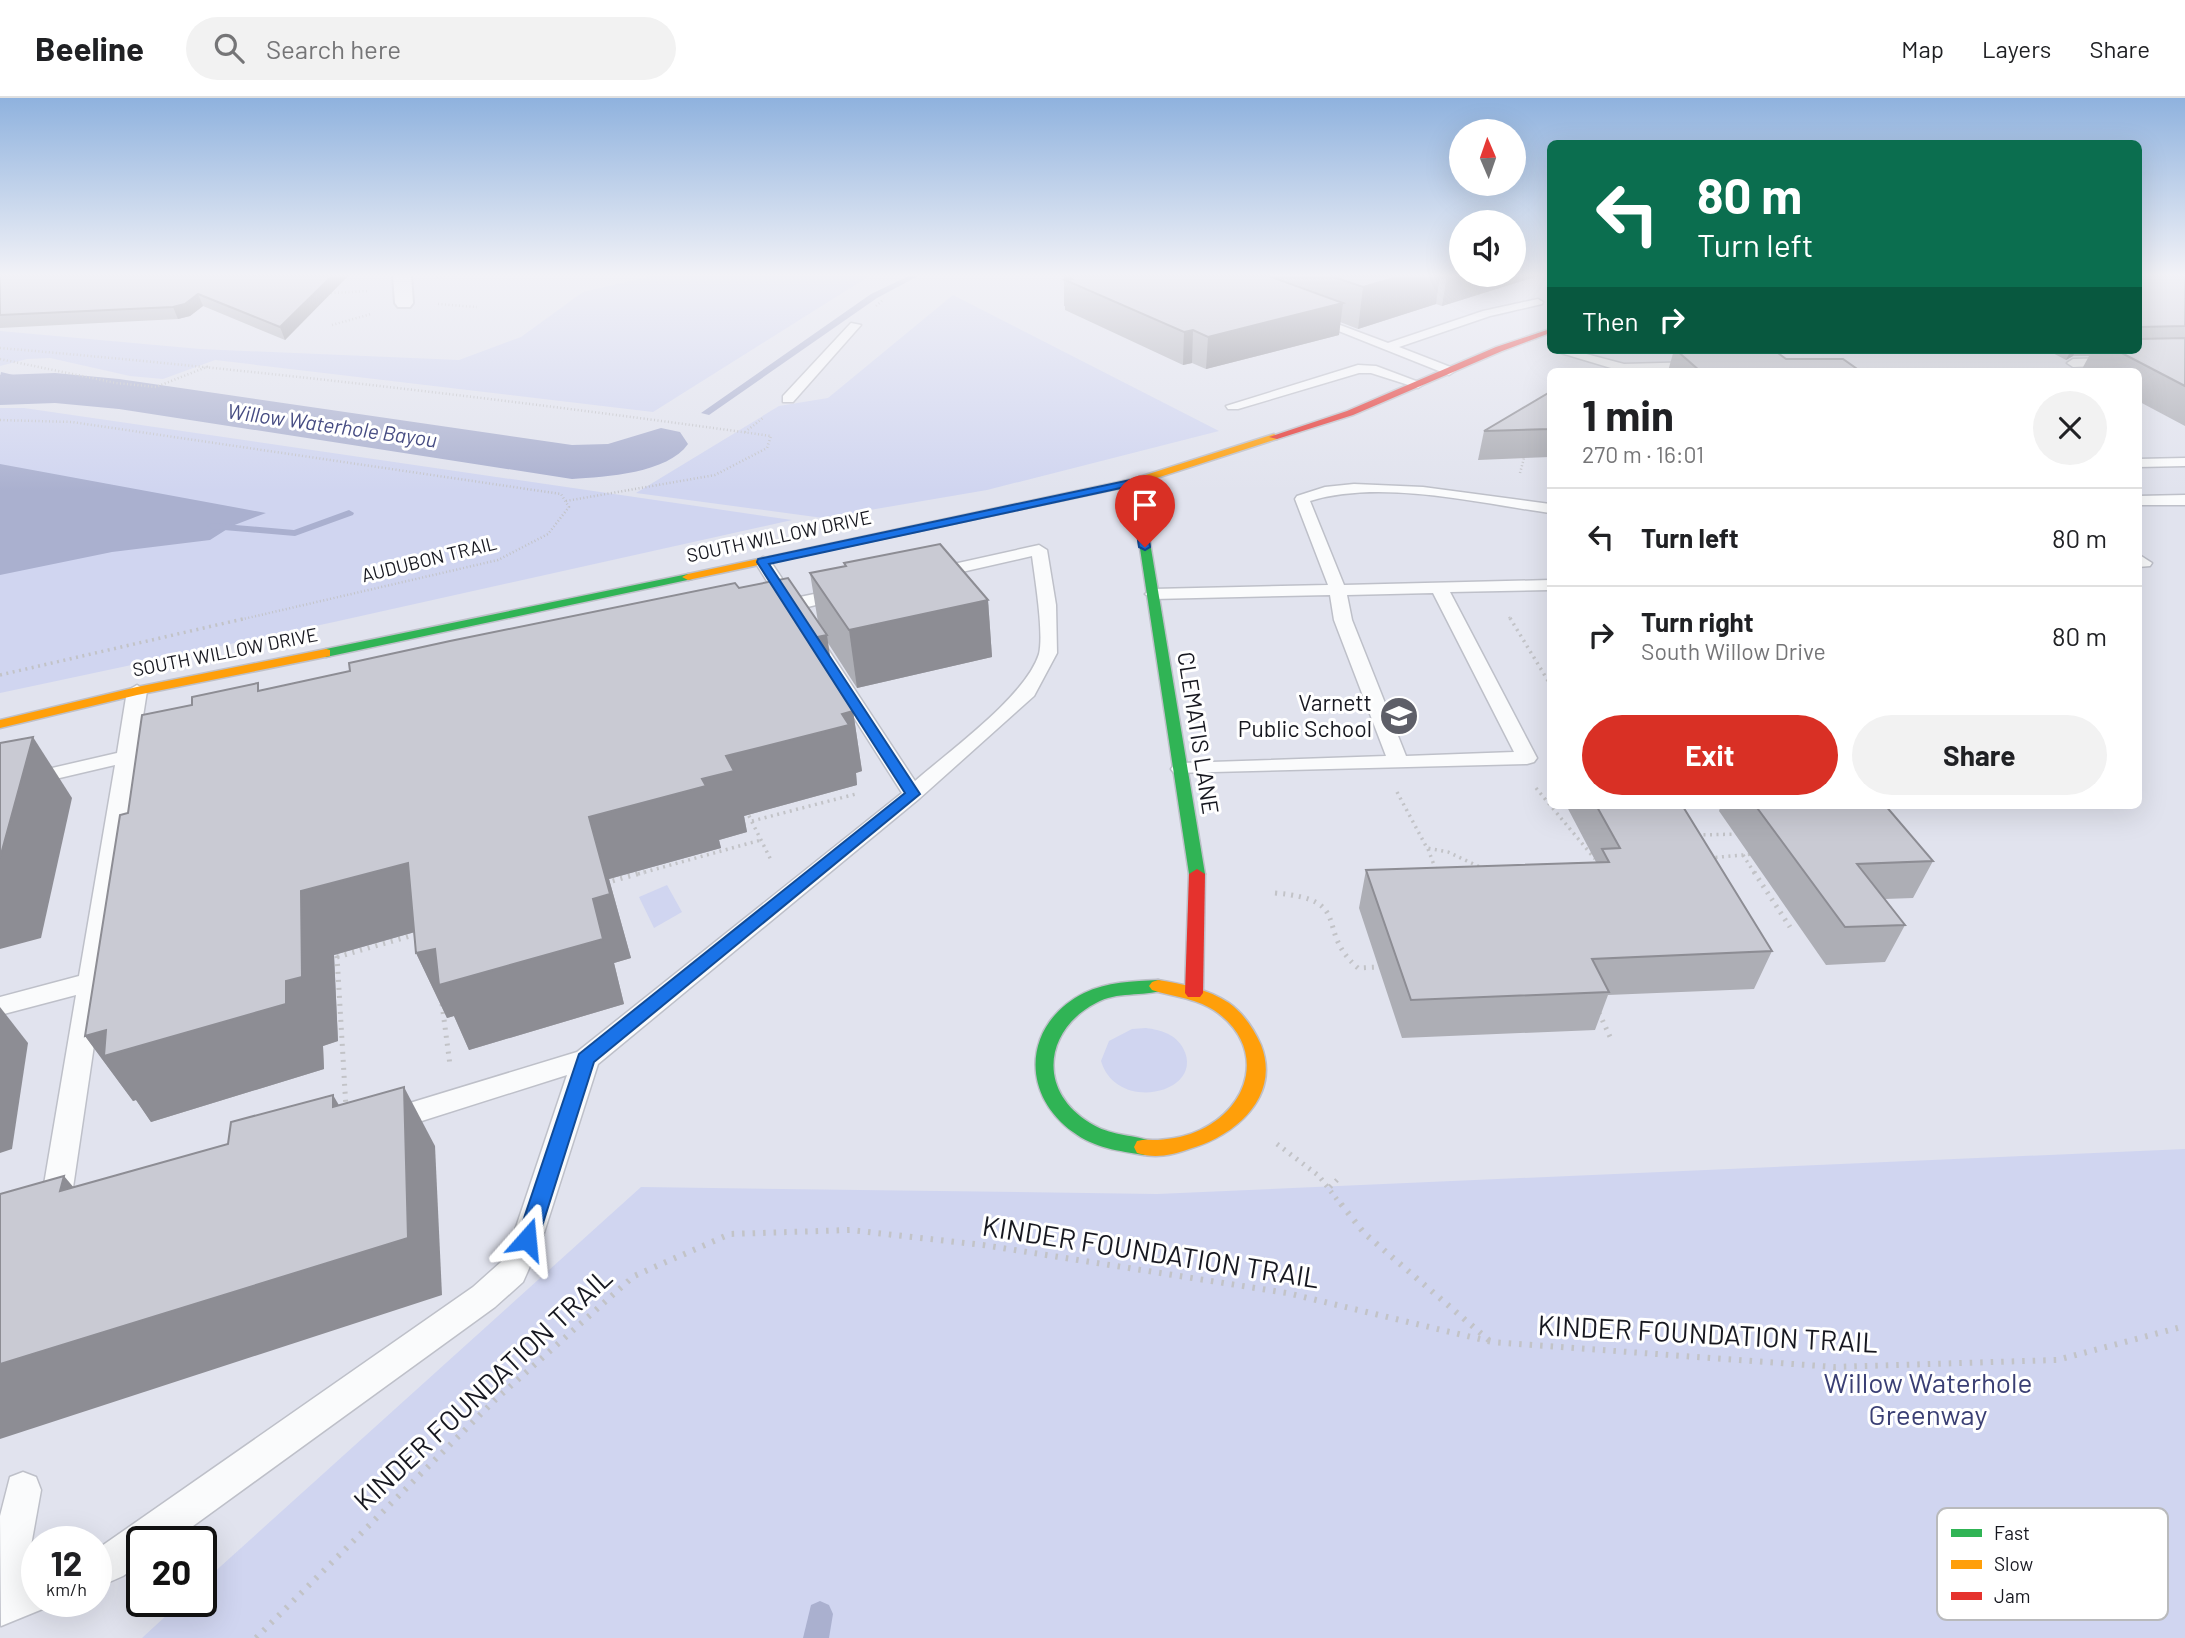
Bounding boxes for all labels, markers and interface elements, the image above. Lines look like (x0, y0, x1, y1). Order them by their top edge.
search box (186, 17, 676, 80)
text: Beeline (35, 28, 144, 68)
icon: search (210, 29, 248, 67)
text: Search here (266, 33, 401, 64)
text: Map (1901, 34, 1944, 63)
text: Layers (1982, 34, 2051, 63)
text: Share (2089, 34, 2150, 63)
north arrow (1449, 119, 1526, 196)
map controls (1449, 119, 1526, 287)
text: 80 m (1697, 165, 1802, 224)
icon: left (1582, 168, 1673, 259)
button: sound (1449, 210, 1526, 287)
text: Turn left (1697, 225, 1814, 263)
icon: right (1653, 301, 1691, 339)
text: Then (1582, 305, 1639, 336)
text: 1 min (1582, 389, 1674, 439)
button: close (2033, 391, 2107, 465)
water label: Willow Waterhole Bayou (226, 397, 439, 452)
text: 270 m · 16:01 (1582, 440, 1704, 468)
pin (1115, 475, 1175, 547)
icon: arrive (1126, 486, 1164, 524)
street label: SOUTH WILLOW DRIVE (684, 505, 873, 566)
icon: left (1582, 518, 1620, 556)
text: Turn left (1641, 522, 1739, 553)
text: 80 m (2052, 522, 2107, 553)
street label: AUDUBON TRAIL (359, 531, 499, 586)
text: Turn right (1641, 606, 1754, 637)
icon: right (1582, 616, 1620, 654)
text: 80 m (2052, 620, 2107, 651)
street label: SOUTH WILLOW DRIVE (130, 622, 320, 681)
text: South Willow Drive (1641, 637, 1826, 665)
street label: CLEMATIS LANE (1172, 650, 1226, 816)
place label: Varnett Public School (1238, 688, 1372, 742)
school or university icon: Varnett Public School (1378, 695, 1420, 737)
button: Exit (1582, 715, 1838, 795)
button: Share (1852, 715, 2107, 795)
position arrow (490, 1202, 564, 1276)
street label: KINDER FOUNDATION TRAIL (980, 1208, 1322, 1294)
street label: KINDER FOUNDATION TRAIL (346, 1260, 619, 1517)
street label: KINDER FOUNDATION TRAIL (1537, 1307, 1879, 1359)
park label: Willow Waterhole Greenway (1824, 1365, 2032, 1431)
legend (1937, 1508, 2168, 1620)
text: Fast (1994, 1521, 2030, 1544)
speed limit sign: 20 (126, 1526, 217, 1617)
text: 12 (50, 1541, 82, 1583)
text: Slow (1994, 1552, 2033, 1575)
text: km/h (46, 1578, 87, 1600)
text: Jam (1994, 1584, 2030, 1607)

